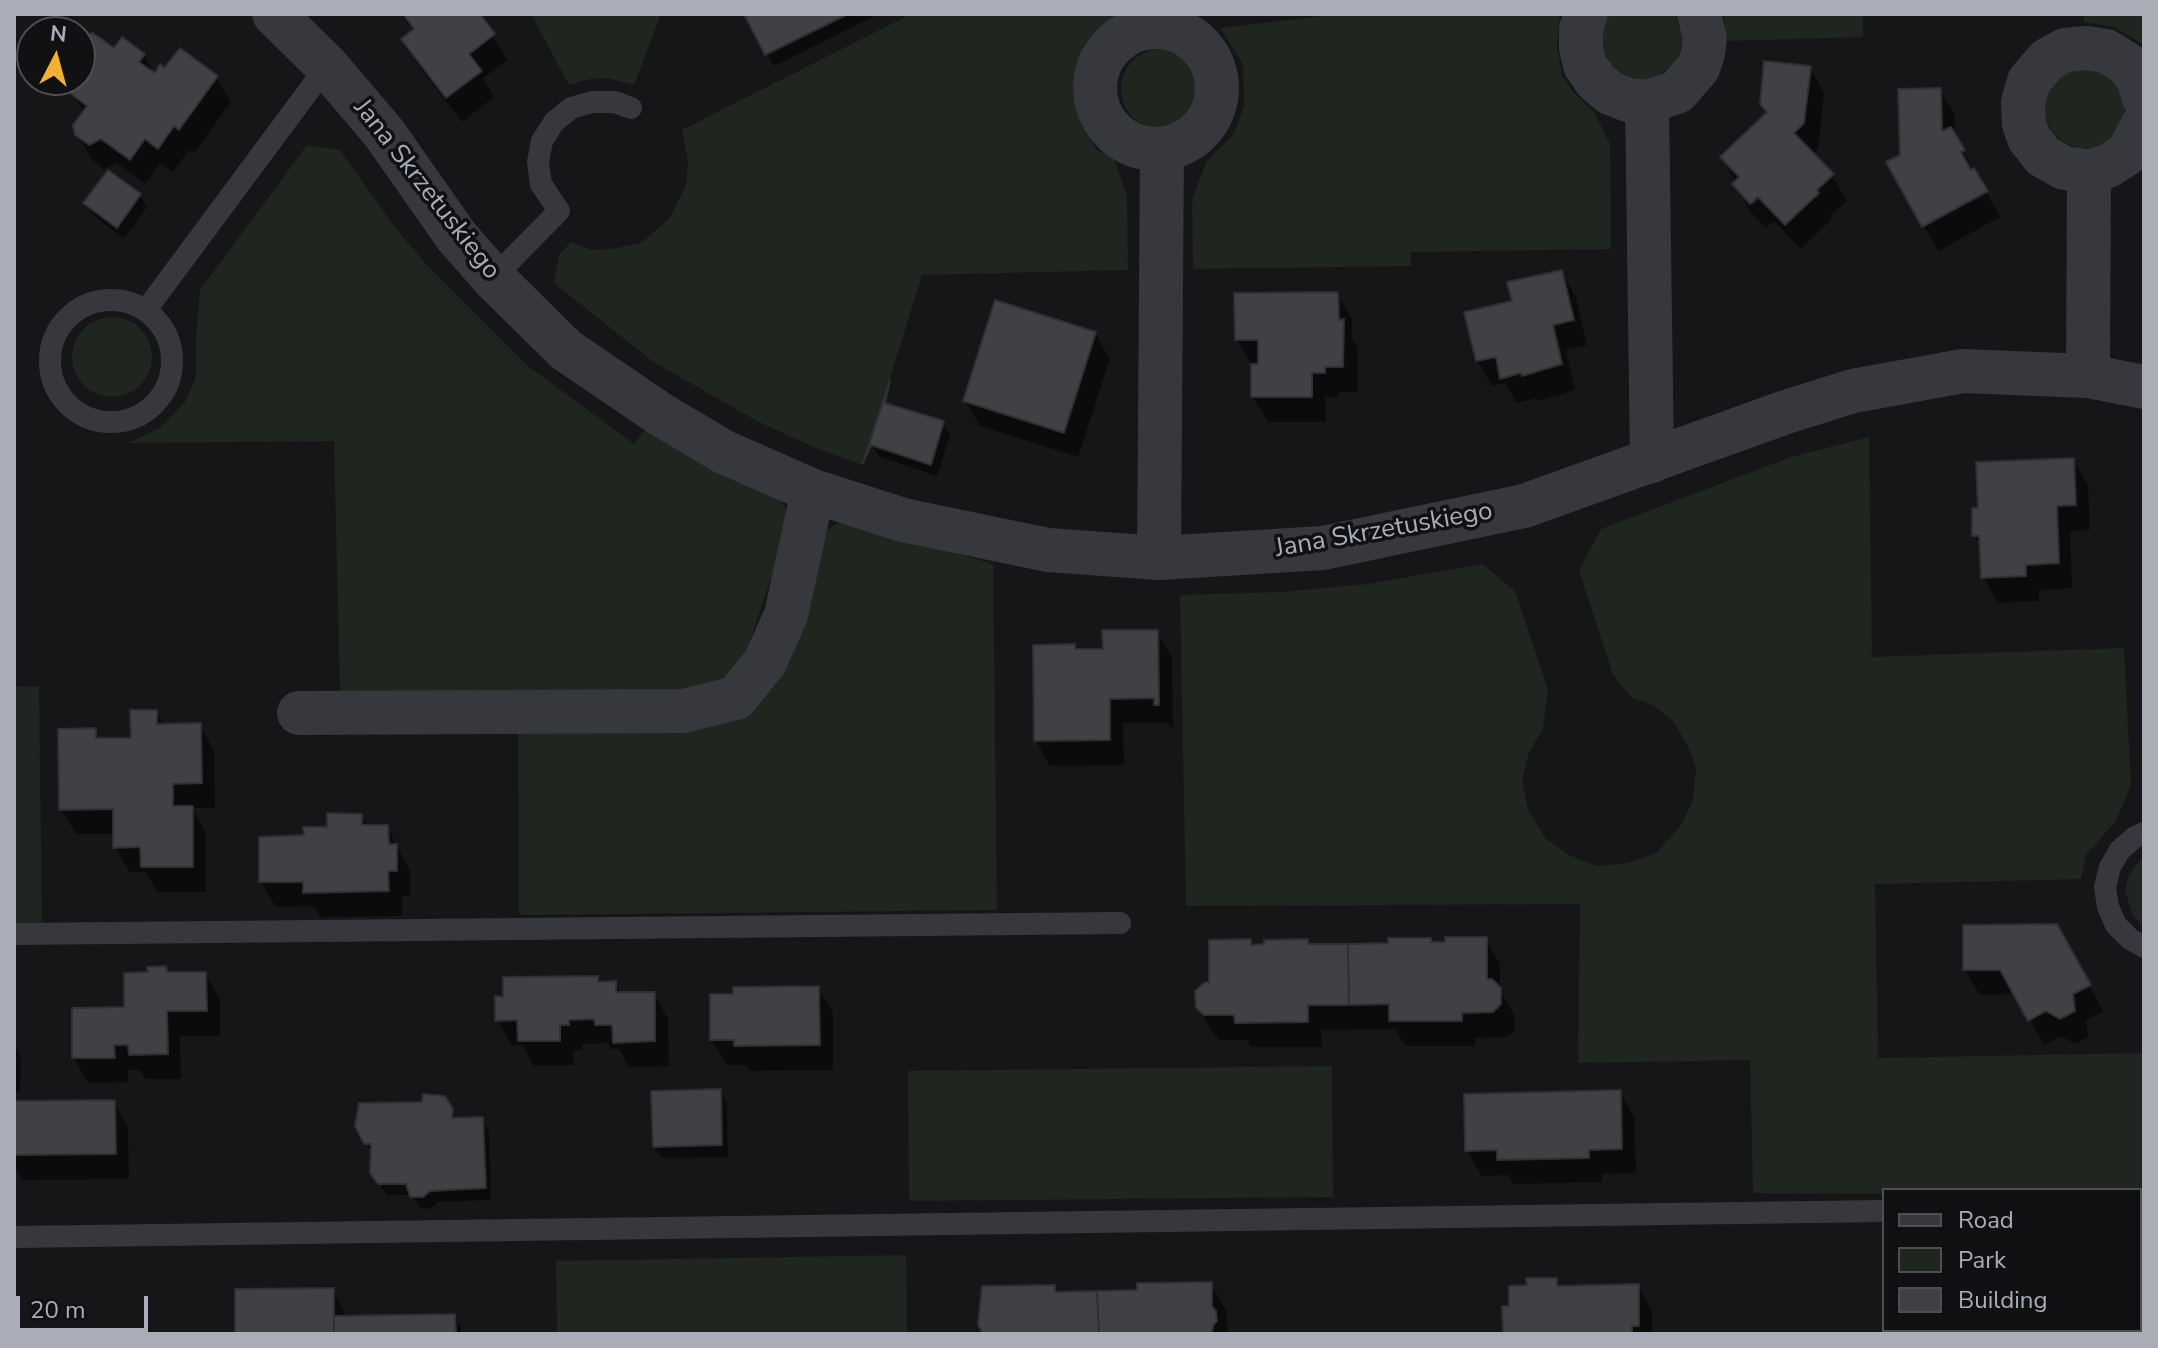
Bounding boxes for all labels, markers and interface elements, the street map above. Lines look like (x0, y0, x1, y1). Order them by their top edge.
north arrow (16, 16, 96, 96)
text: N (49, 18, 68, 50)
street label: Jana Skrzetuskiego (346, 94, 506, 286)
street label: Jana Skrzetuskiego (1273, 497, 1495, 565)
legend (1882, 1188, 2142, 1332)
text: Road (1958, 1204, 2014, 1236)
text: Park (1958, 1244, 2006, 1276)
scale bar (20, 1280, 152, 1330)
text: Building (1958, 1284, 2048, 1316)
text: 20 m (30, 1294, 86, 1326)

